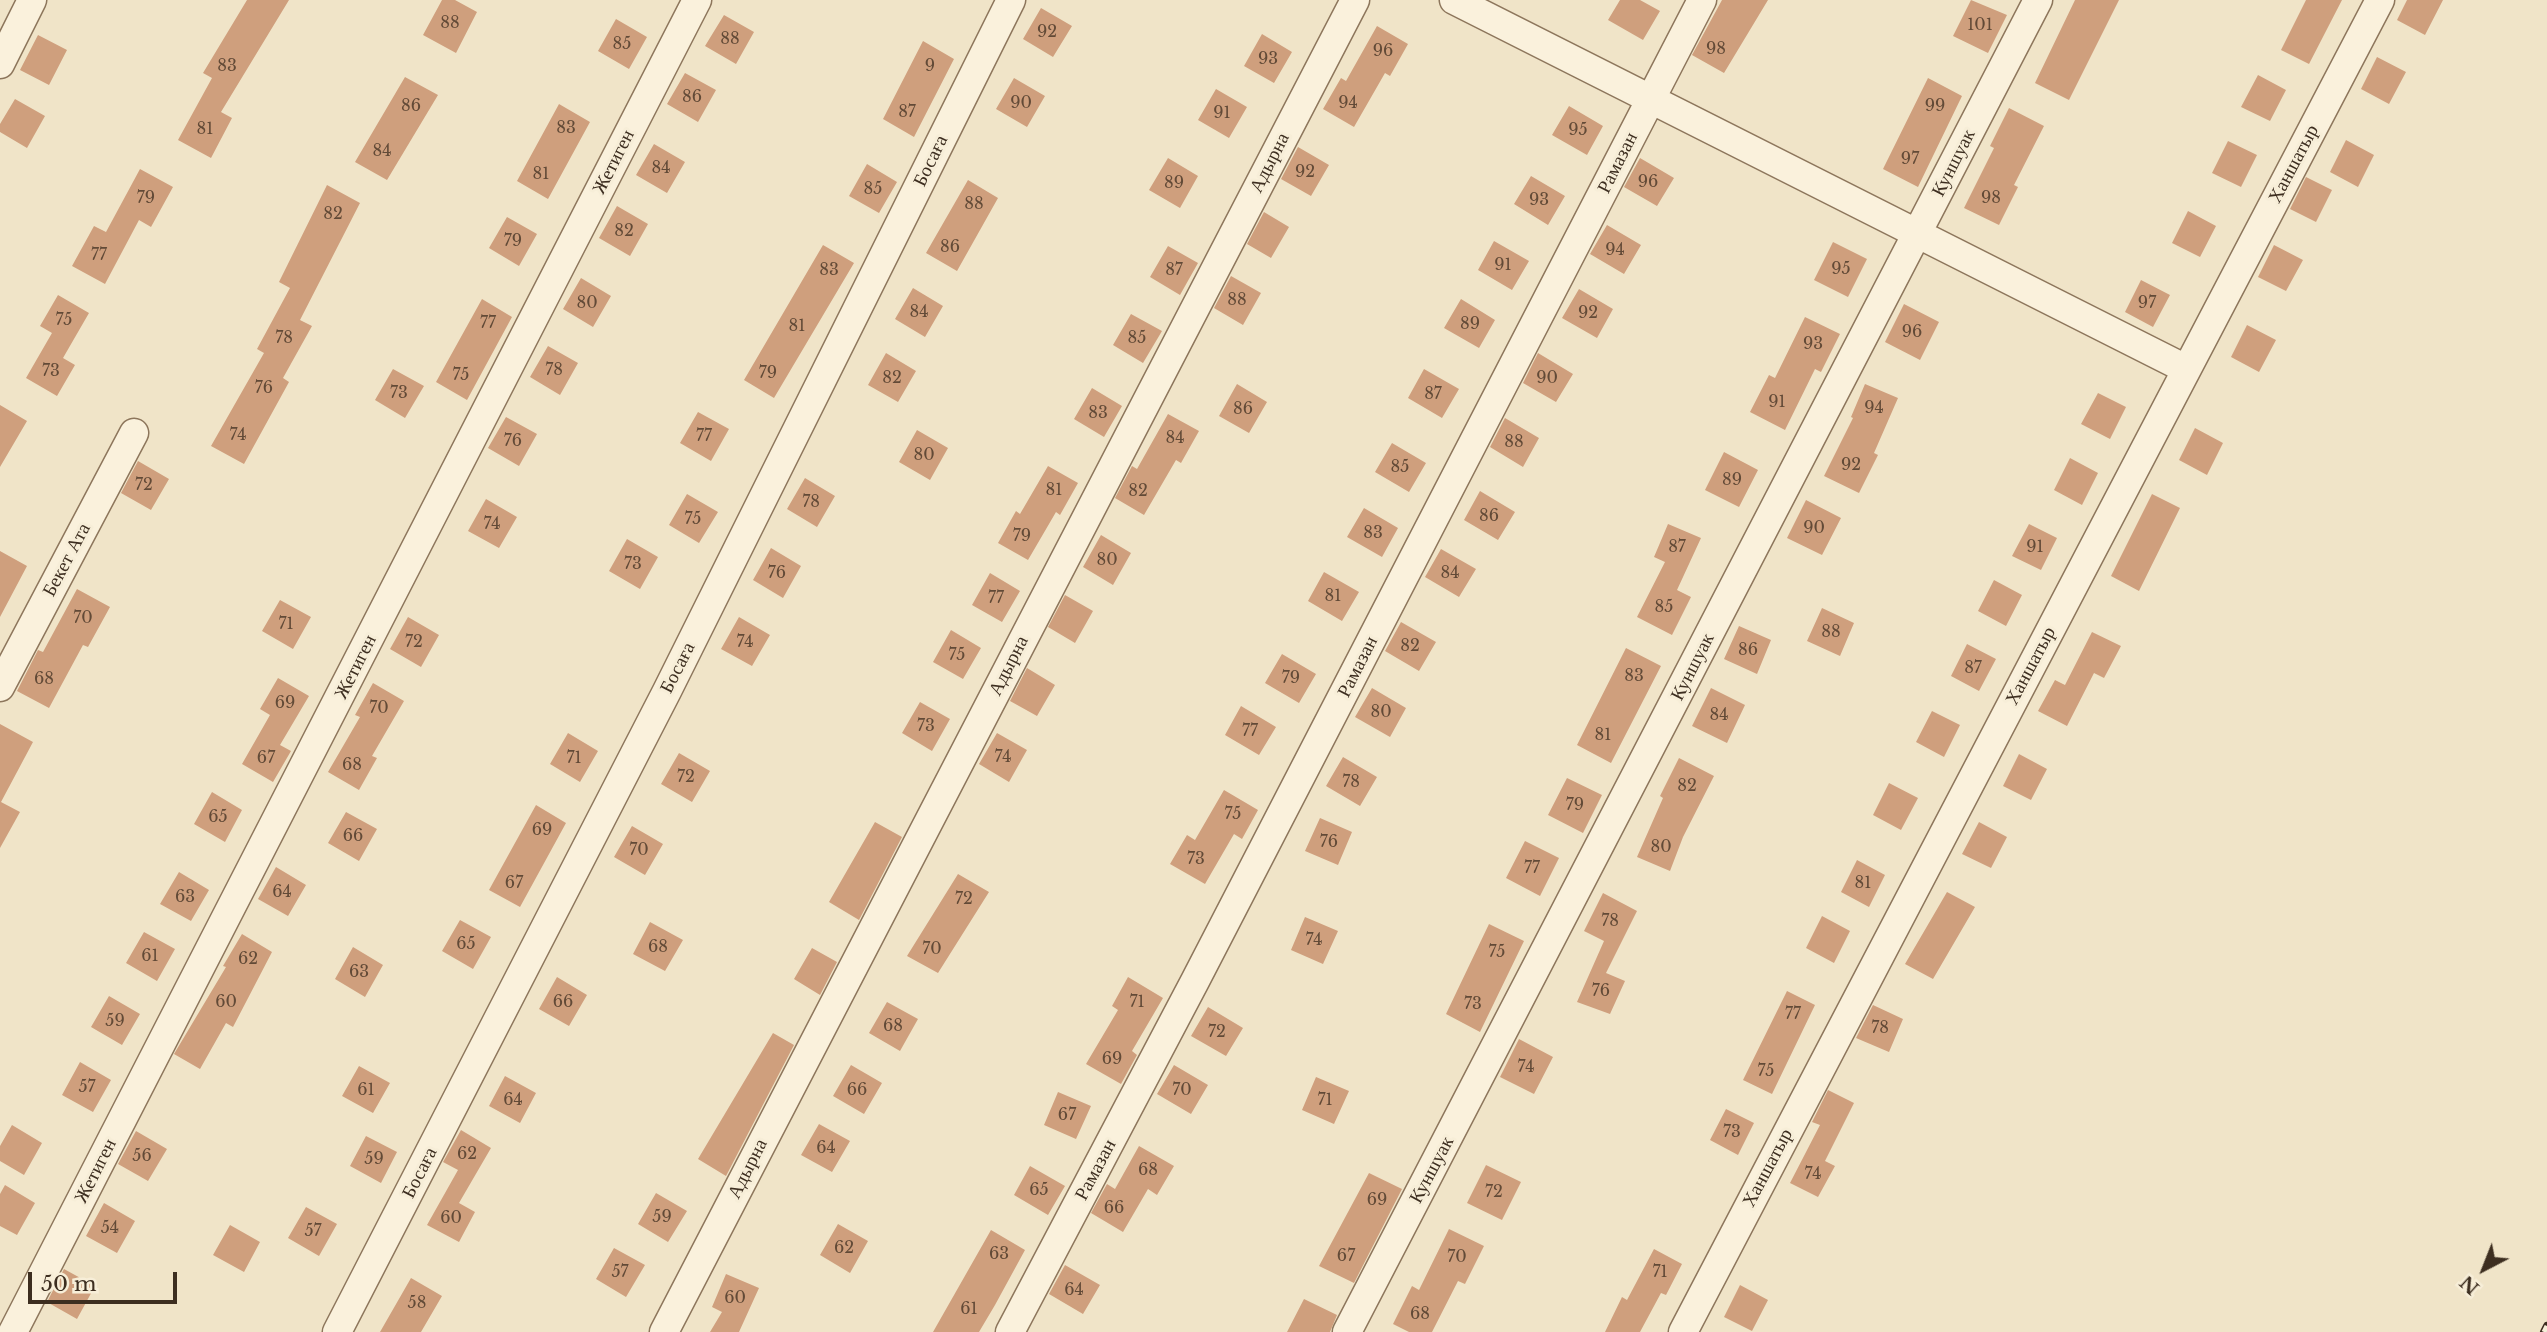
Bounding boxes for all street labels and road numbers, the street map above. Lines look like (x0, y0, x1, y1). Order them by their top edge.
street label: Ханшатыр (2264, 121, 2324, 207)
street label: Жетиген (588, 126, 640, 198)
street label: Куншуак (1927, 126, 1981, 200)
street label: Адырна (1245, 129, 1295, 197)
street label: Рамазан (1593, 129, 1643, 197)
street label: Босаға (909, 132, 953, 190)
street label: Бекет Ата (38, 519, 96, 601)
street label: Ханшатыр (2001, 623, 2061, 709)
street label: Куншуак (1666, 630, 1720, 704)
street label: Жетиген (330, 631, 382, 703)
street label: Адырна (984, 632, 1034, 700)
street label: Рамазан (1333, 633, 1383, 701)
street label: Босаға (656, 639, 700, 697)
street label: Ханшатыр (1738, 1125, 1798, 1211)
street label: Куншуак (1405, 1133, 1459, 1207)
street label: Жетиген (70, 1135, 122, 1207)
street label: Адырна (723, 1135, 773, 1203)
street label: Рамазан (1071, 1136, 1121, 1204)
street label: Босаға (398, 1144, 442, 1202)

